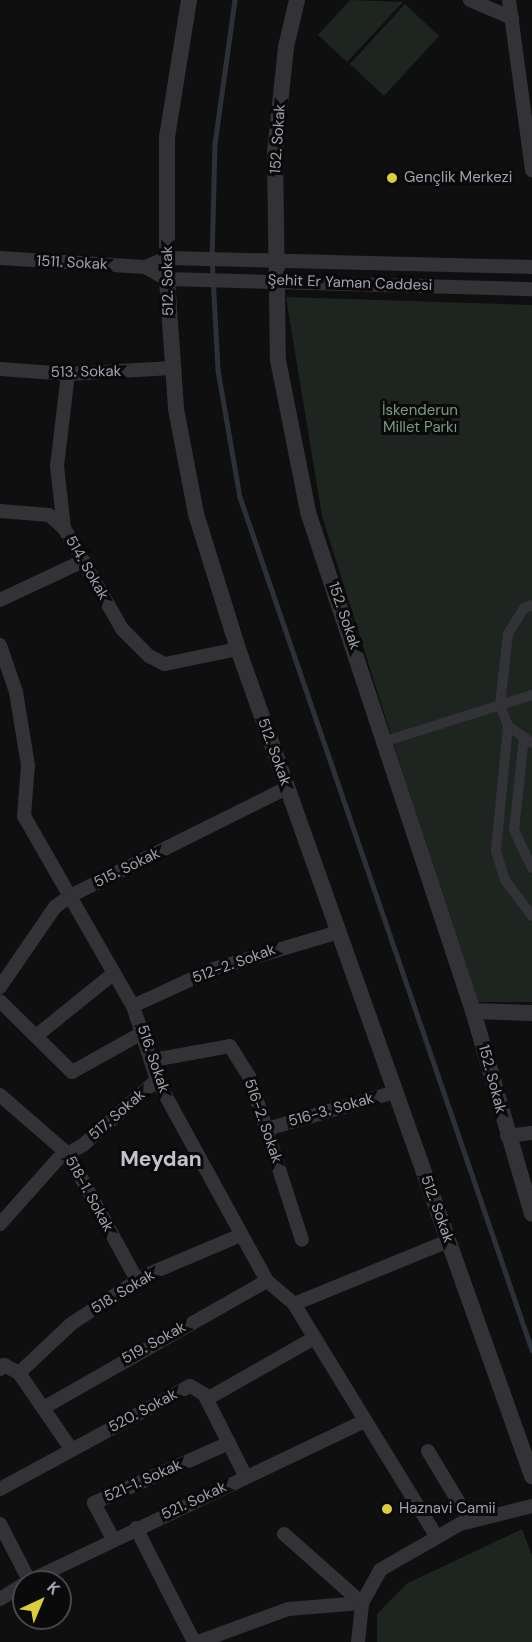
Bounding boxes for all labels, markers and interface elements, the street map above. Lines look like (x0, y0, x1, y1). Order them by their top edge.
street label: 152. Sokak (267, 103, 289, 175)
place label: Gençlik Merkezi (404, 169, 512, 187)
marker: Gençlik Merkezi (385, 171, 399, 185)
street label: 512. Sokak (158, 246, 178, 316)
street label: 1511. Sokak (36, 252, 108, 274)
street label: Şehit Er Yaman Caddesi (267, 271, 433, 295)
street label: 513. Sokak (51, 362, 121, 382)
park label: İskenderun Millet Parkı (382, 401, 458, 436)
street label: 514. Sokak (62, 533, 112, 603)
street label: 152. Sokak (324, 580, 364, 652)
street label: 512. Sokak (254, 716, 294, 788)
street label: 515. Sokak (91, 844, 163, 892)
street label: 512-2. Sokak (190, 941, 278, 987)
street label: 516. Sokak (133, 1023, 173, 1095)
street label: 152. Sokak (474, 1043, 510, 1115)
street label: 516-2. Sokak (240, 1077, 286, 1165)
street label: 517. Sokak (85, 1086, 149, 1144)
street label: 516-3. Sokak (286, 1089, 376, 1131)
district label: Meydan (120, 1146, 202, 1172)
street label: 518-1. Sokak (61, 1153, 117, 1235)
street label: 512. Sokak (417, 1173, 457, 1245)
street label: 518. Sokak (88, 1266, 158, 1318)
street label: 519. Sokak (119, 1318, 189, 1368)
street label: 520. Sokak (106, 1385, 180, 1437)
street label: 521-1. Sokak (102, 1456, 184, 1506)
street label: 521. Sokak (158, 1478, 230, 1524)
place label: Haznavi Camii (399, 1500, 496, 1518)
marker: Haznavi Camii (380, 1502, 394, 1516)
north arrow (12, 1570, 72, 1630)
text: K (42, 1577, 65, 1599)

